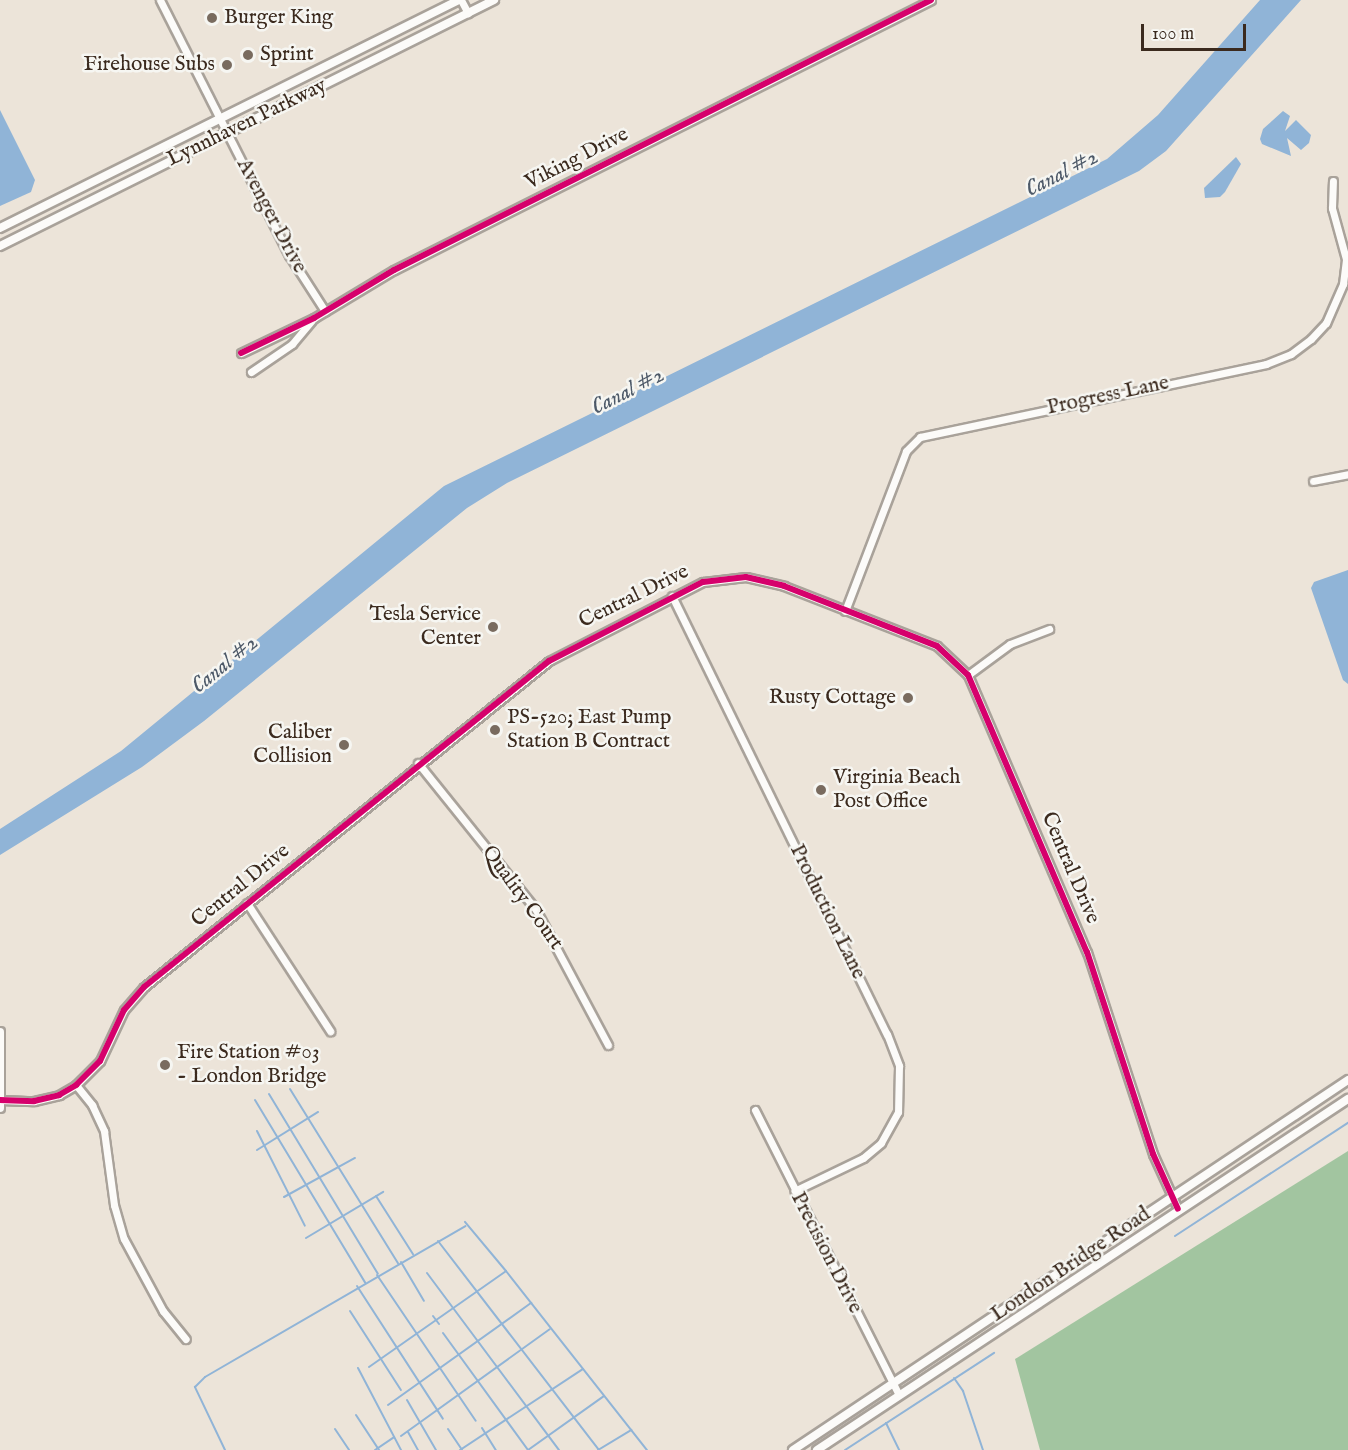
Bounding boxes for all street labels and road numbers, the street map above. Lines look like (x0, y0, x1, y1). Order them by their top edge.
street label: Lynnhaven Parkway (163, 73, 331, 173)
street label: Viking Drive (521, 122, 633, 196)
street label: Avenger Drive (230, 154, 312, 278)
street label: Progress Lane (1045, 371, 1171, 421)
street label: Central Drive (575, 560, 693, 634)
street label: Central Drive (1035, 808, 1105, 928)
street label: Central Drive (187, 839, 295, 933)
street label: Production Lane (783, 840, 871, 984)
street label: Quality Court (476, 841, 568, 955)
street label: Precision Drive (785, 1188, 867, 1318)
street label: London Bridge Road (986, 1202, 1156, 1328)

